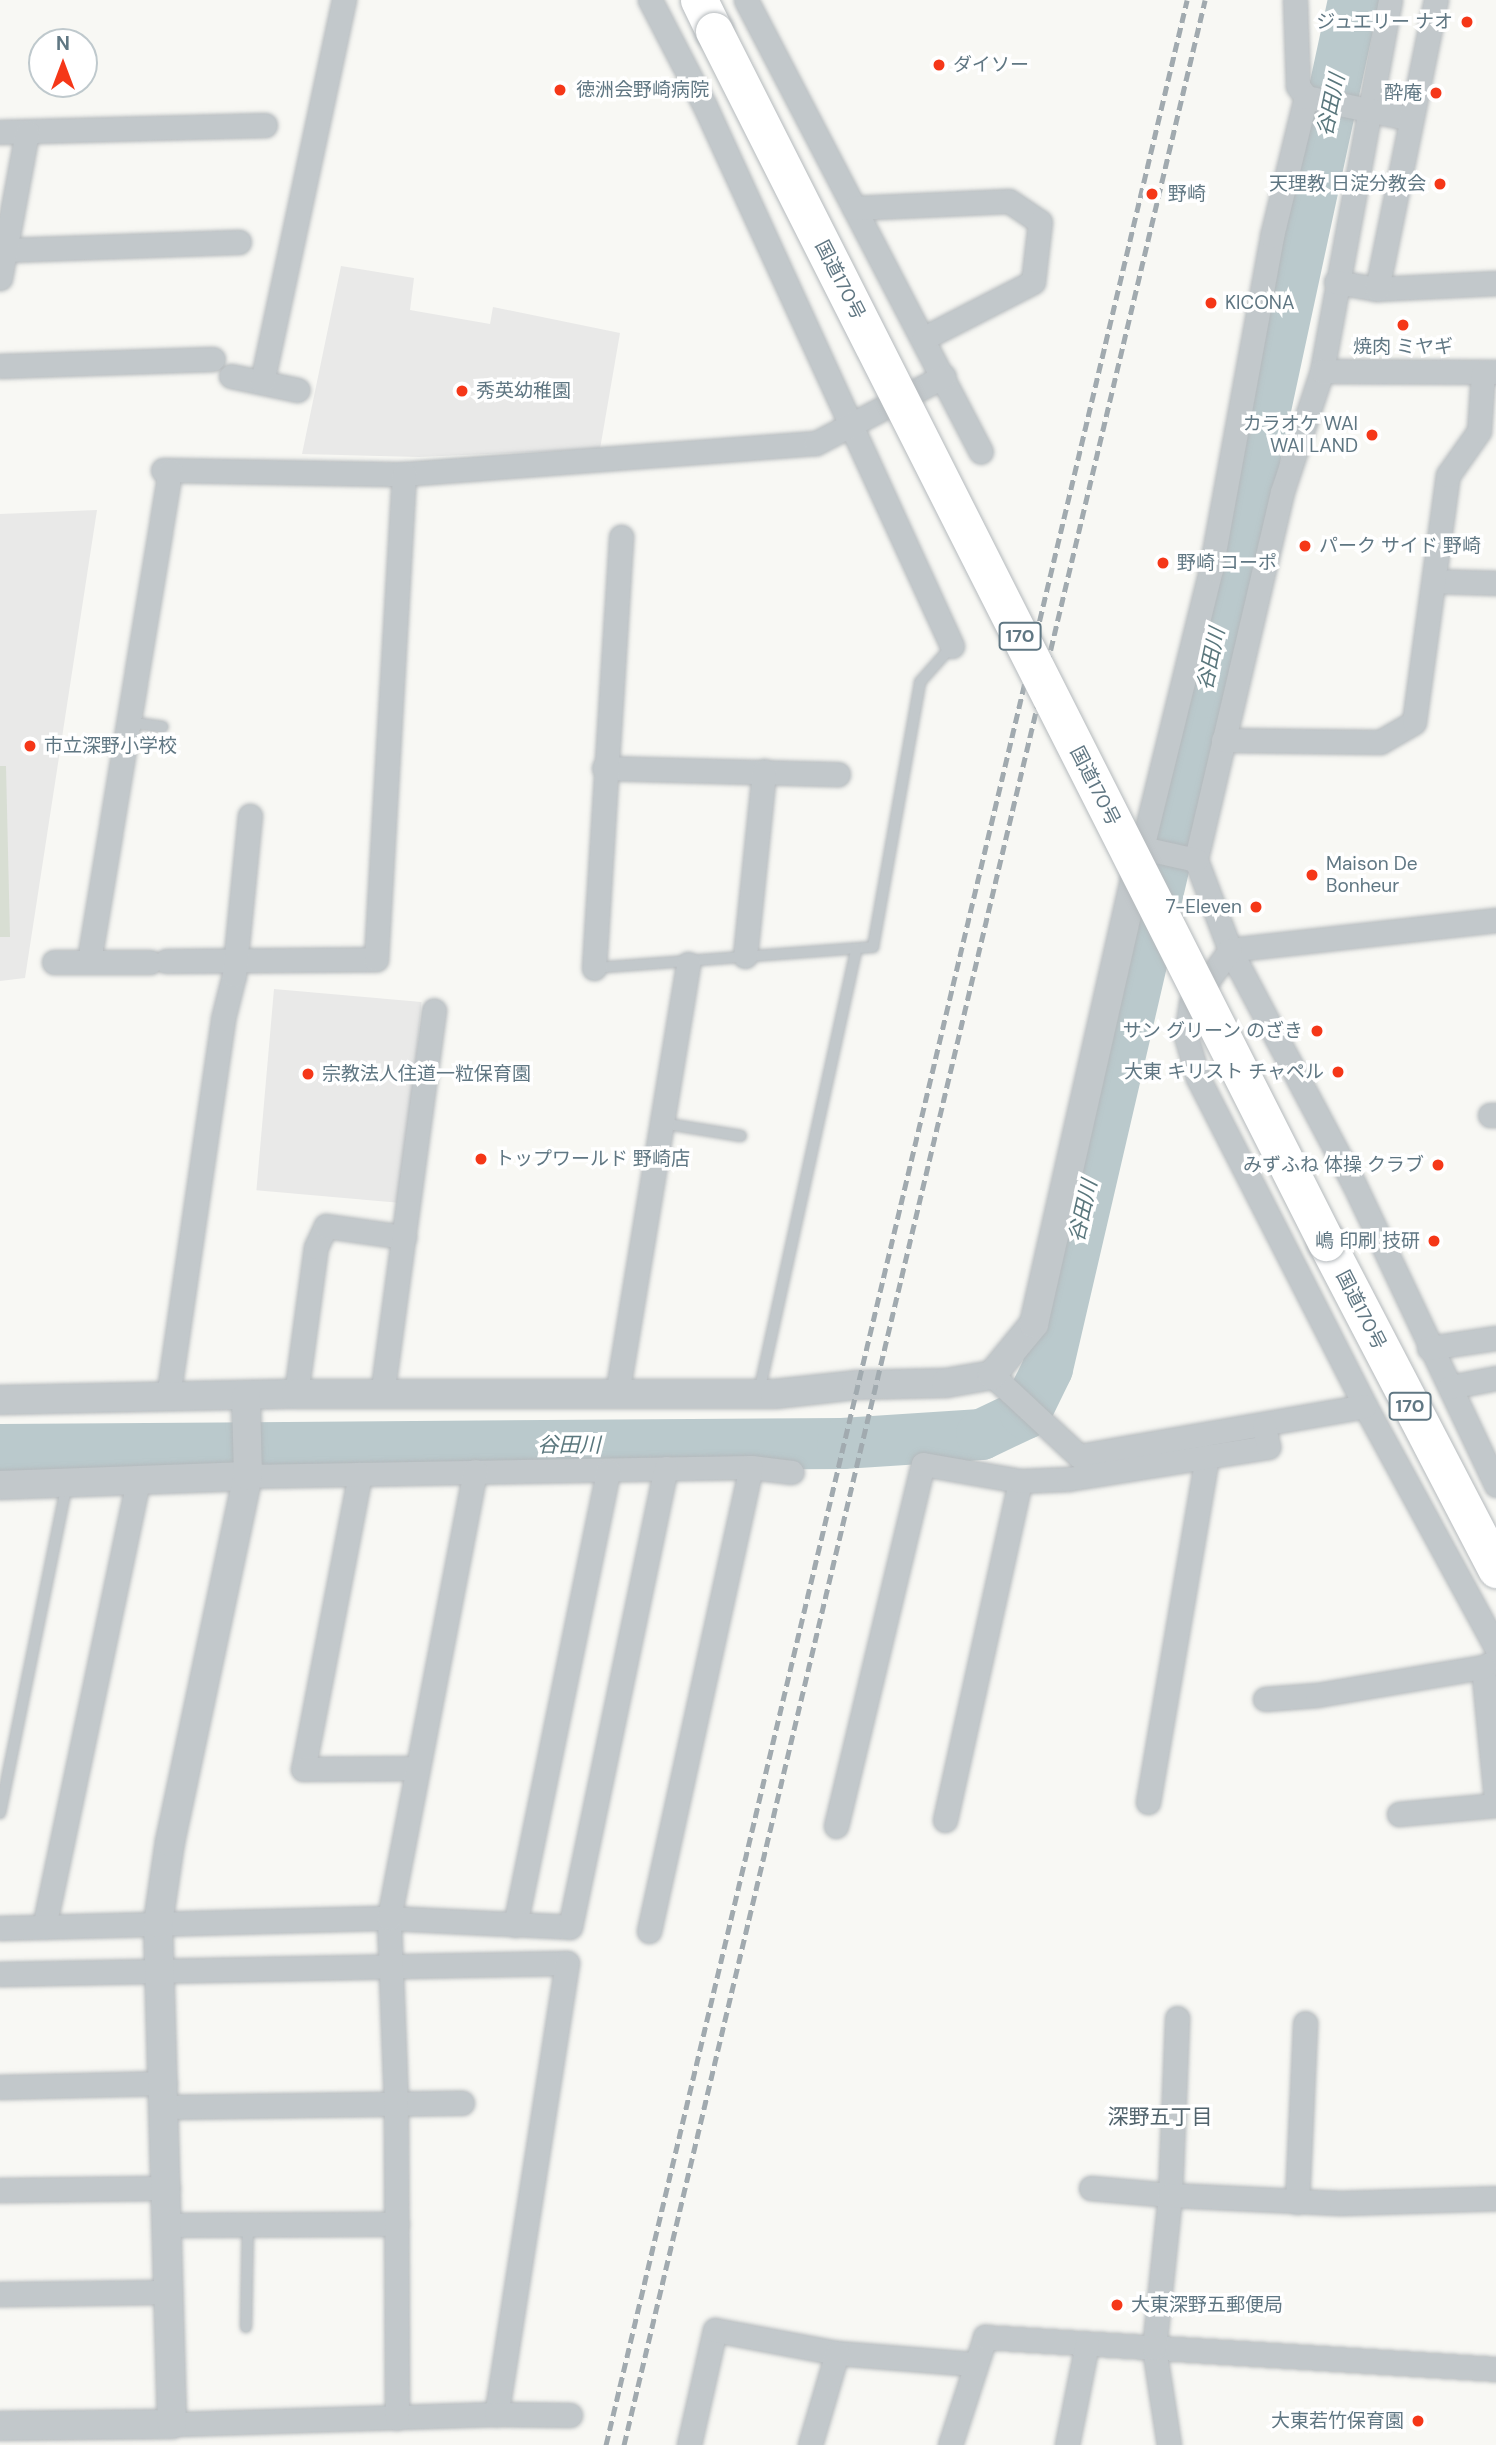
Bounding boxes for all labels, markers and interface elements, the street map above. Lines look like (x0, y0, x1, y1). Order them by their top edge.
place label: ジュエリー ナオ (1315, 11, 1453, 33)
marker: ジュエリー ナオ (1459, 14, 1475, 30)
north arrow (28, 28, 98, 98)
text: N (56, 31, 70, 56)
place label: ダイソー (953, 54, 1029, 76)
marker: ダイソー (931, 57, 947, 73)
water label: 谷田川 (1312, 72, 1350, 138)
place label: 徳洲会野崎病院 (576, 79, 709, 101)
marker: 徳洲会野崎病院 (550, 80, 570, 100)
place label: 酔庵 (1384, 82, 1422, 104)
marker: 酔庵 (1428, 85, 1444, 101)
place label: 天理教 日淀分教会 (1269, 173, 1426, 195)
marker: 天理教 日淀分教会 (1432, 176, 1448, 192)
place label: 野崎 (1168, 183, 1206, 205)
marker: 野崎 (1142, 184, 1162, 204)
street label: 国道170号 (810, 237, 870, 323)
place label: KICONA (1225, 292, 1295, 314)
marker: KICONA (1203, 295, 1219, 311)
marker: 焼肉 ミヤギ (1395, 317, 1411, 333)
place label: 焼肉 ミヤギ (1353, 336, 1453, 358)
place label: 秀英幼稚園 (476, 380, 571, 402)
marker: 秀英幼稚園 (454, 383, 470, 399)
place label: カラオケ WAI WAI LAND (1243, 413, 1358, 457)
marker: カラオケ WAI WAI LAND (1364, 427, 1380, 443)
place label: パーク サイド 野崎 (1319, 535, 1481, 557)
marker: パーク サイド 野崎 (1297, 538, 1313, 554)
place label: 野崎 コーポ (1177, 552, 1277, 574)
marker: 野崎 コーポ (1155, 555, 1171, 571)
road number: 170 (997, 622, 1043, 650)
water label: 谷田川 (1192, 626, 1230, 692)
place label: 市立深野小学校 (44, 735, 177, 757)
marker: 市立深野小学校 (22, 738, 38, 754)
street label: 国道170号 (1065, 743, 1125, 829)
place label: Maison De Bonheur (1326, 853, 1418, 897)
marker: Maison De Bonheur (1304, 867, 1320, 883)
place label: 7-Eleven (1166, 896, 1242, 918)
marker: 7-Eleven (1248, 899, 1264, 915)
place label: サン グリーン のざき (1122, 1020, 1303, 1042)
marker: サン グリーン のざき (1309, 1023, 1325, 1039)
place label: 大東 キリスト チャペル (1124, 1061, 1324, 1083)
place label: 宗教法人住道一粒保育園 (322, 1063, 531, 1085)
marker: 大東 キリスト チャペル (1330, 1064, 1346, 1080)
marker: 宗教法人住道一粒保育園 (300, 1066, 316, 1082)
place label: トップワールド 野崎店 (495, 1148, 690, 1170)
marker: トップワールド 野崎店 (473, 1151, 489, 1167)
place label: みずふね 体操 クラブ (1243, 1154, 1424, 1176)
marker: みずふね 体操 クラブ (1430, 1157, 1446, 1173)
water label: 谷田川 (1064, 1177, 1102, 1245)
place label: 嶋 印刷 技研 (1315, 1230, 1420, 1252)
marker: 嶋 印刷 技研 (1426, 1233, 1442, 1249)
street label: 国道170号 (1331, 1267, 1391, 1353)
road number: 170 (1387, 1392, 1433, 1420)
water label: 谷田川 (538, 1432, 600, 1458)
district label: 深野五丁目 (1108, 2104, 1212, 2130)
place label: 大東深野五郵便局 (1131, 2294, 1283, 2316)
marker: 大東深野五郵便局 (1109, 2297, 1125, 2313)
place label: 大東若竹保育園 (1271, 2410, 1404, 2432)
marker: 大東若竹保育園 (1410, 2413, 1426, 2429)

